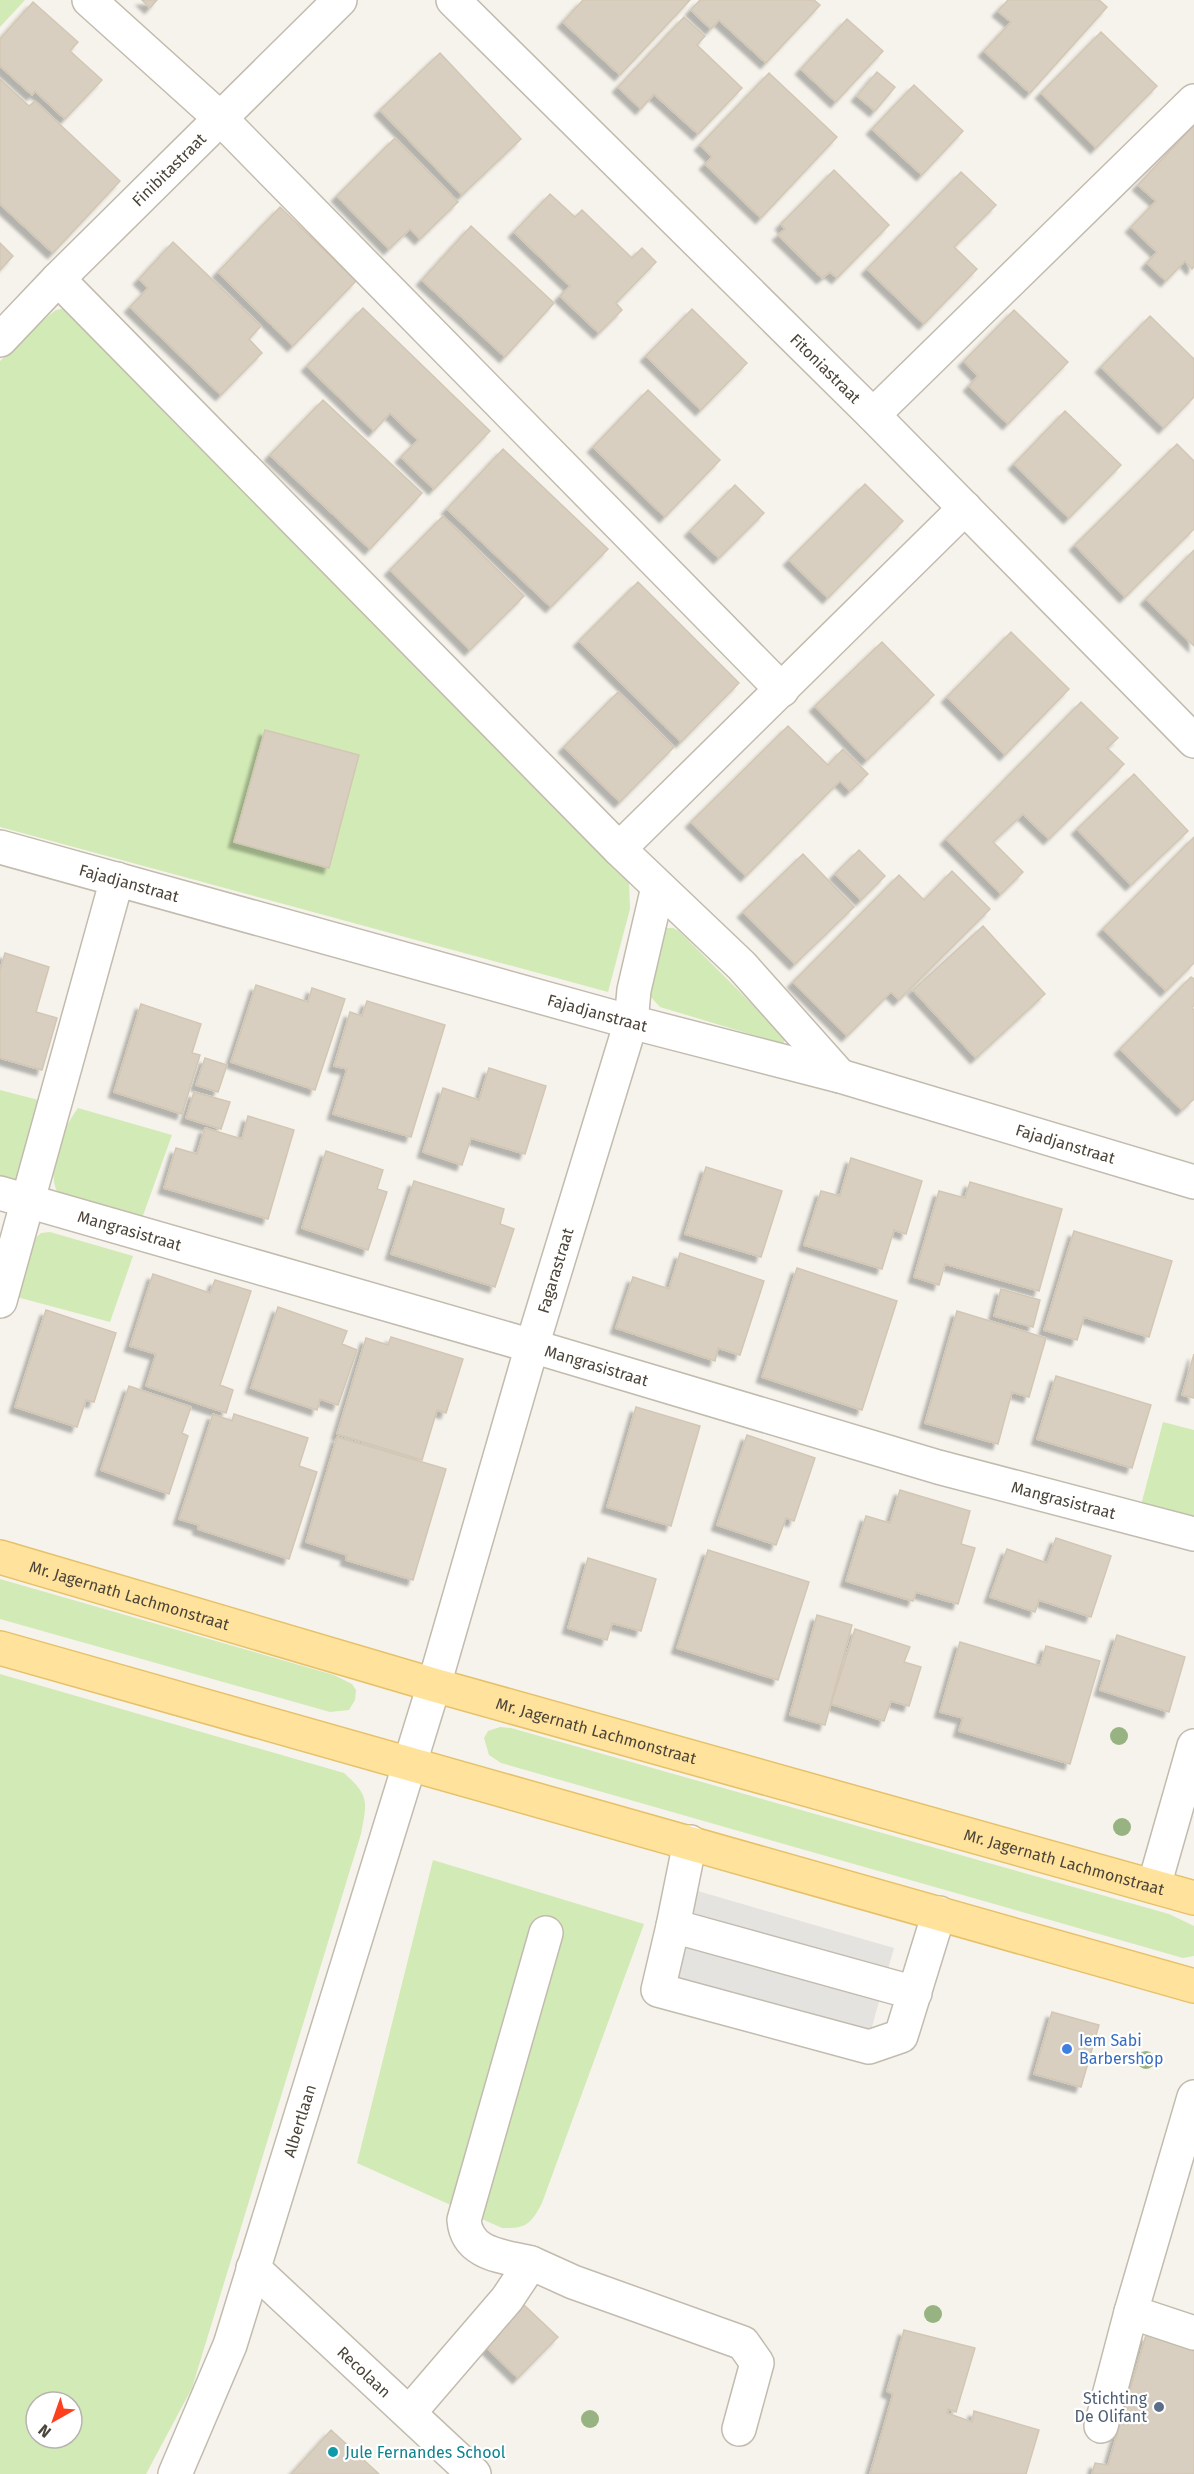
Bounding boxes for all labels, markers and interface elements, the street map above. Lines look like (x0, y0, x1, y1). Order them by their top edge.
street label: Finibitastraat (128, 129, 210, 210)
street label: Fitoniastraat (786, 330, 865, 408)
street label: Fajadjanstraat (77, 860, 181, 906)
street label: Fajadjanstraat (545, 990, 650, 1036)
street label: Fajadjanstraat (1013, 1120, 1117, 1168)
street label: Mangrasistraat (76, 1207, 184, 1255)
street label: Fagarastraat (534, 1225, 578, 1316)
street label: Mangrasistraat (542, 1341, 651, 1390)
street label: Mangrasistraat (1009, 1478, 1118, 1523)
street label: Mr. Jagernath Lachmonstraat (27, 1557, 232, 1634)
street label: Mr. Jagernath Lachmonstraat (494, 1694, 699, 1768)
street label: Mr. Jagernath Lachmonstraat (962, 1825, 1167, 1899)
place label: Iem Sabi Barbershop (1079, 2031, 1163, 2068)
marker: Iem Sabi Barbershop (1060, 2042, 1074, 2056)
street label: Albertlaan (280, 2082, 320, 2160)
street label: Recolaan (333, 2342, 395, 2402)
place label: Stichting De Olifant (1075, 2389, 1148, 2426)
north arrow (24, 2390, 84, 2450)
marker: Stichting De Olifant (1152, 2400, 1166, 2414)
text: N (35, 2420, 55, 2442)
place label: Jule Fernandes School (345, 2443, 506, 2462)
marker: Jule Fernandes School (326, 2445, 340, 2459)

